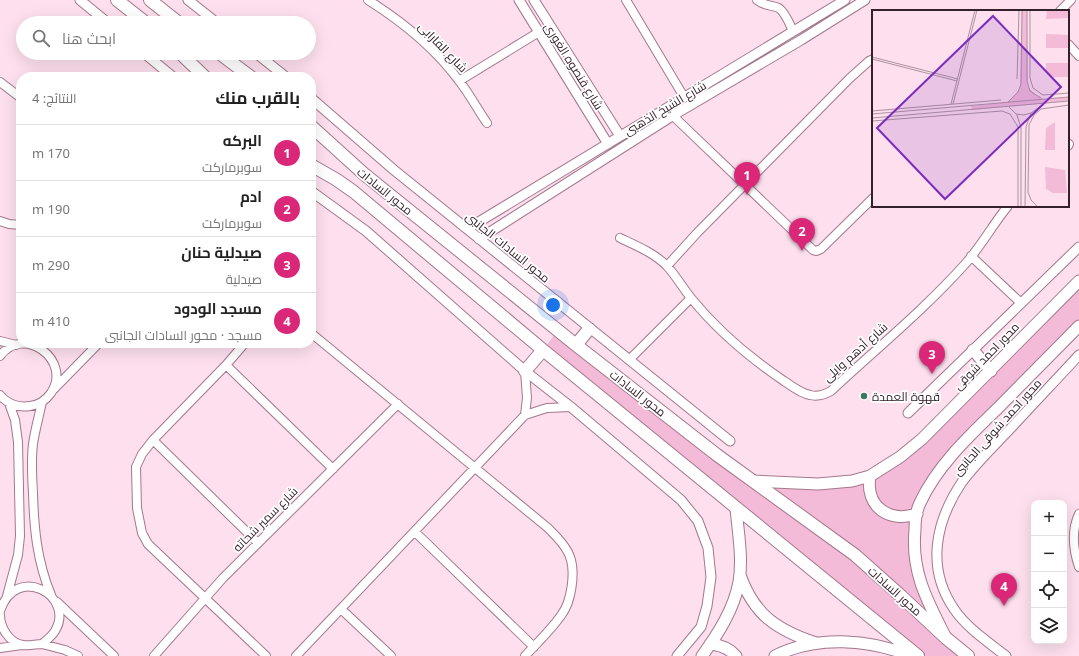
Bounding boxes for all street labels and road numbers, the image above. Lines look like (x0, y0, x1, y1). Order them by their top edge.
street label: شارع الفارابى (415, 18, 471, 76)
street label: شارع قنصوه الغورى (540, 19, 608, 113)
street label: شارع الشيخ الذهبى (621, 77, 709, 139)
street label: محور السادات (354, 163, 416, 219)
street label: محور السادات الجانبى (462, 208, 554, 286)
street label: شارع أدهم وايلى (819, 318, 891, 386)
street label: محور احمد شوقى (949, 318, 1023, 394)
street label: محور السادات (606, 366, 670, 420)
street label: محور احمد شوقى الجانبى (949, 375, 1045, 479)
street label: شارع سمير شحاته (229, 483, 301, 555)
street label: محور السادات (864, 562, 926, 620)

